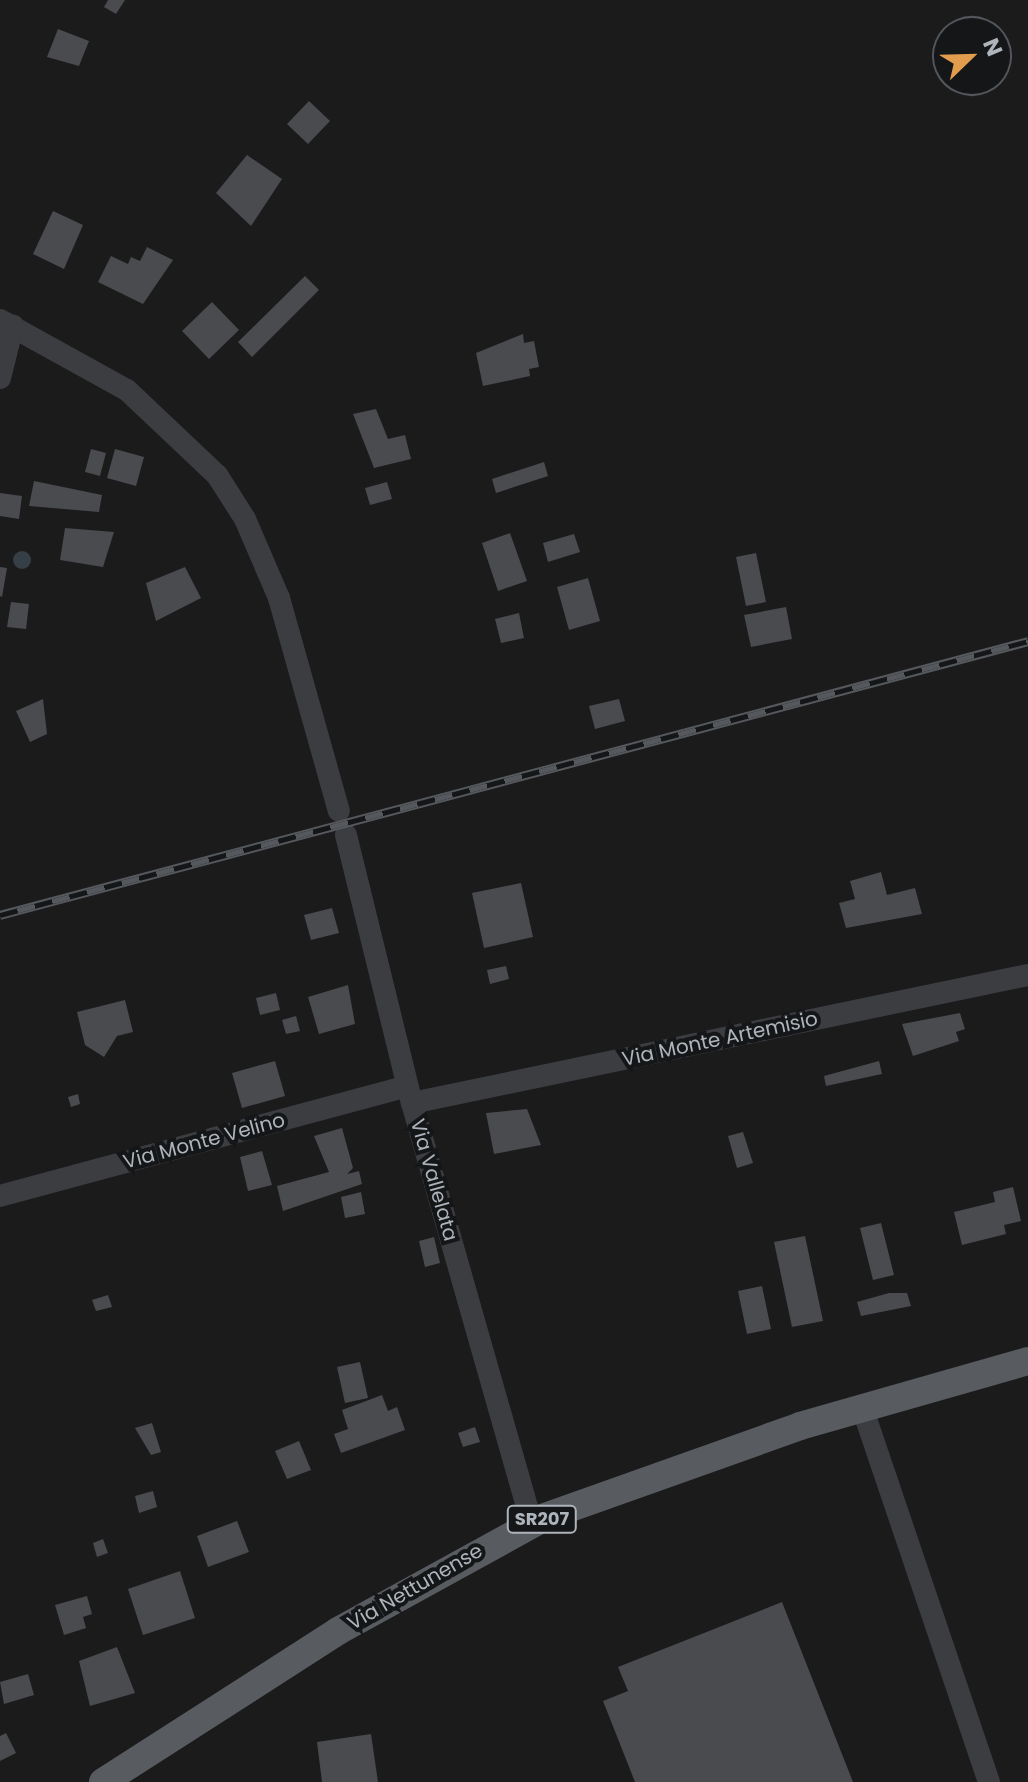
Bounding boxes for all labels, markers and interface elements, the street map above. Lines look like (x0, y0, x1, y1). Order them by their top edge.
north arrow (932, 16, 1012, 96)
text: N (975, 34, 1010, 61)
street label: Via Monte Artemisio (620, 1007, 820, 1071)
street label: Via Monte Velino (120, 1108, 288, 1174)
street label: Via Vallelata (405, 1116, 463, 1244)
road number: SR207 (506, 1505, 578, 1533)
street label: Via Nettunense (343, 1539, 487, 1635)

